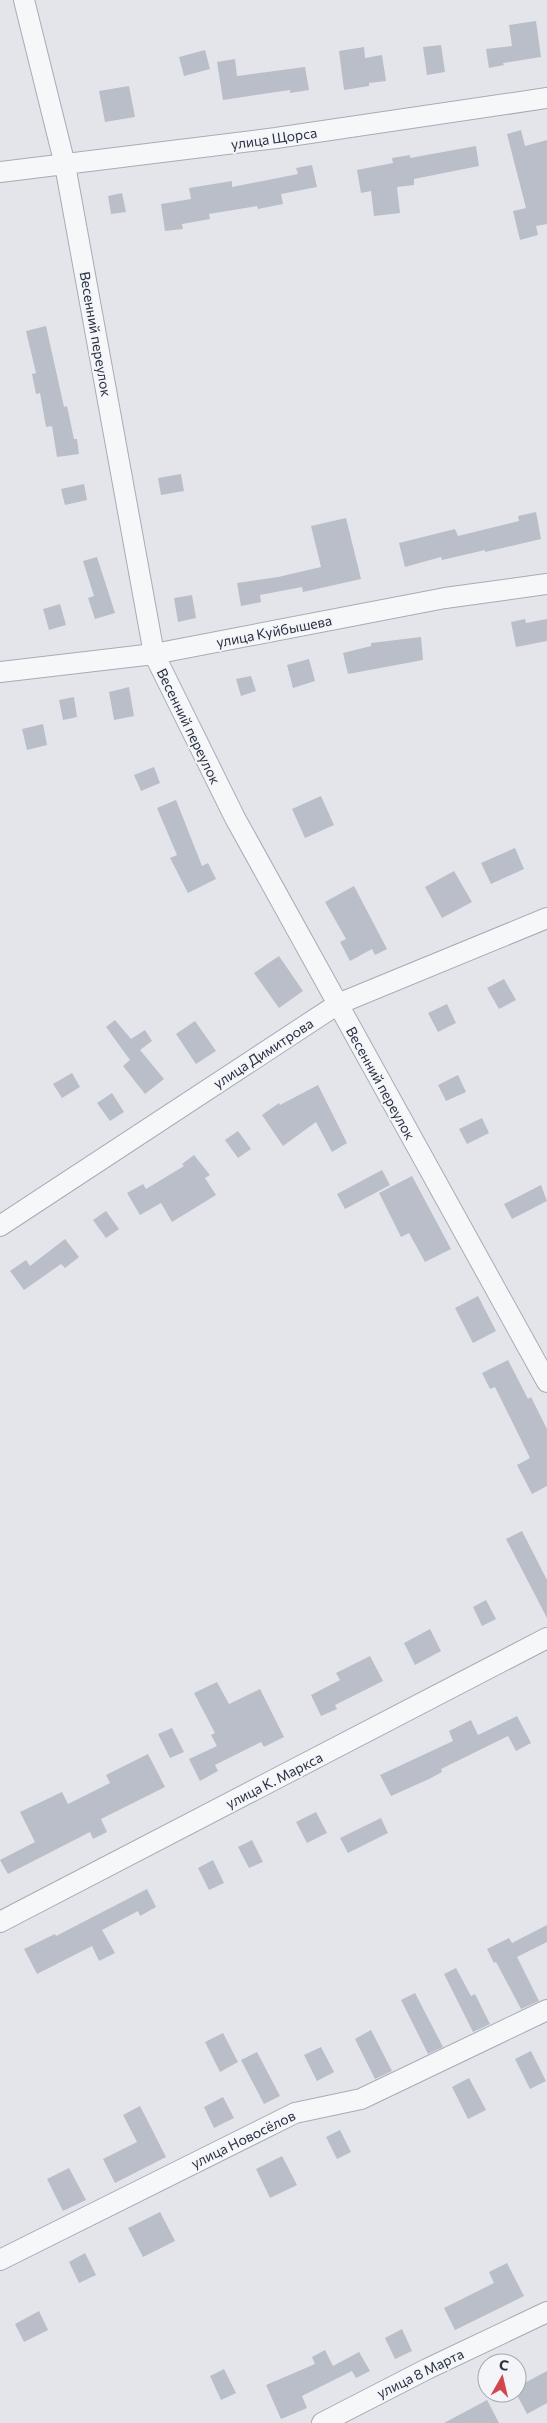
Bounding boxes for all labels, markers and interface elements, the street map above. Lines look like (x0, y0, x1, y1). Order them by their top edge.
street label: улица Щорса (230, 124, 318, 152)
street label: Весенний переулок (77, 270, 115, 398)
street label: улица Куйбышева (215, 611, 333, 651)
street label: Весенний переулок (154, 665, 225, 787)
street label: улица Димитрова (210, 1014, 316, 1092)
street label: Весенний переулок (343, 1023, 419, 1143)
street label: улица К. Маркса (223, 1748, 325, 1812)
street label: улица Новосёлов (188, 2106, 298, 2172)
street label: улица 8 Марта (374, 2345, 466, 2401)
north arrow (477, 2353, 527, 2403)
text: С (498, 2356, 510, 2374)

